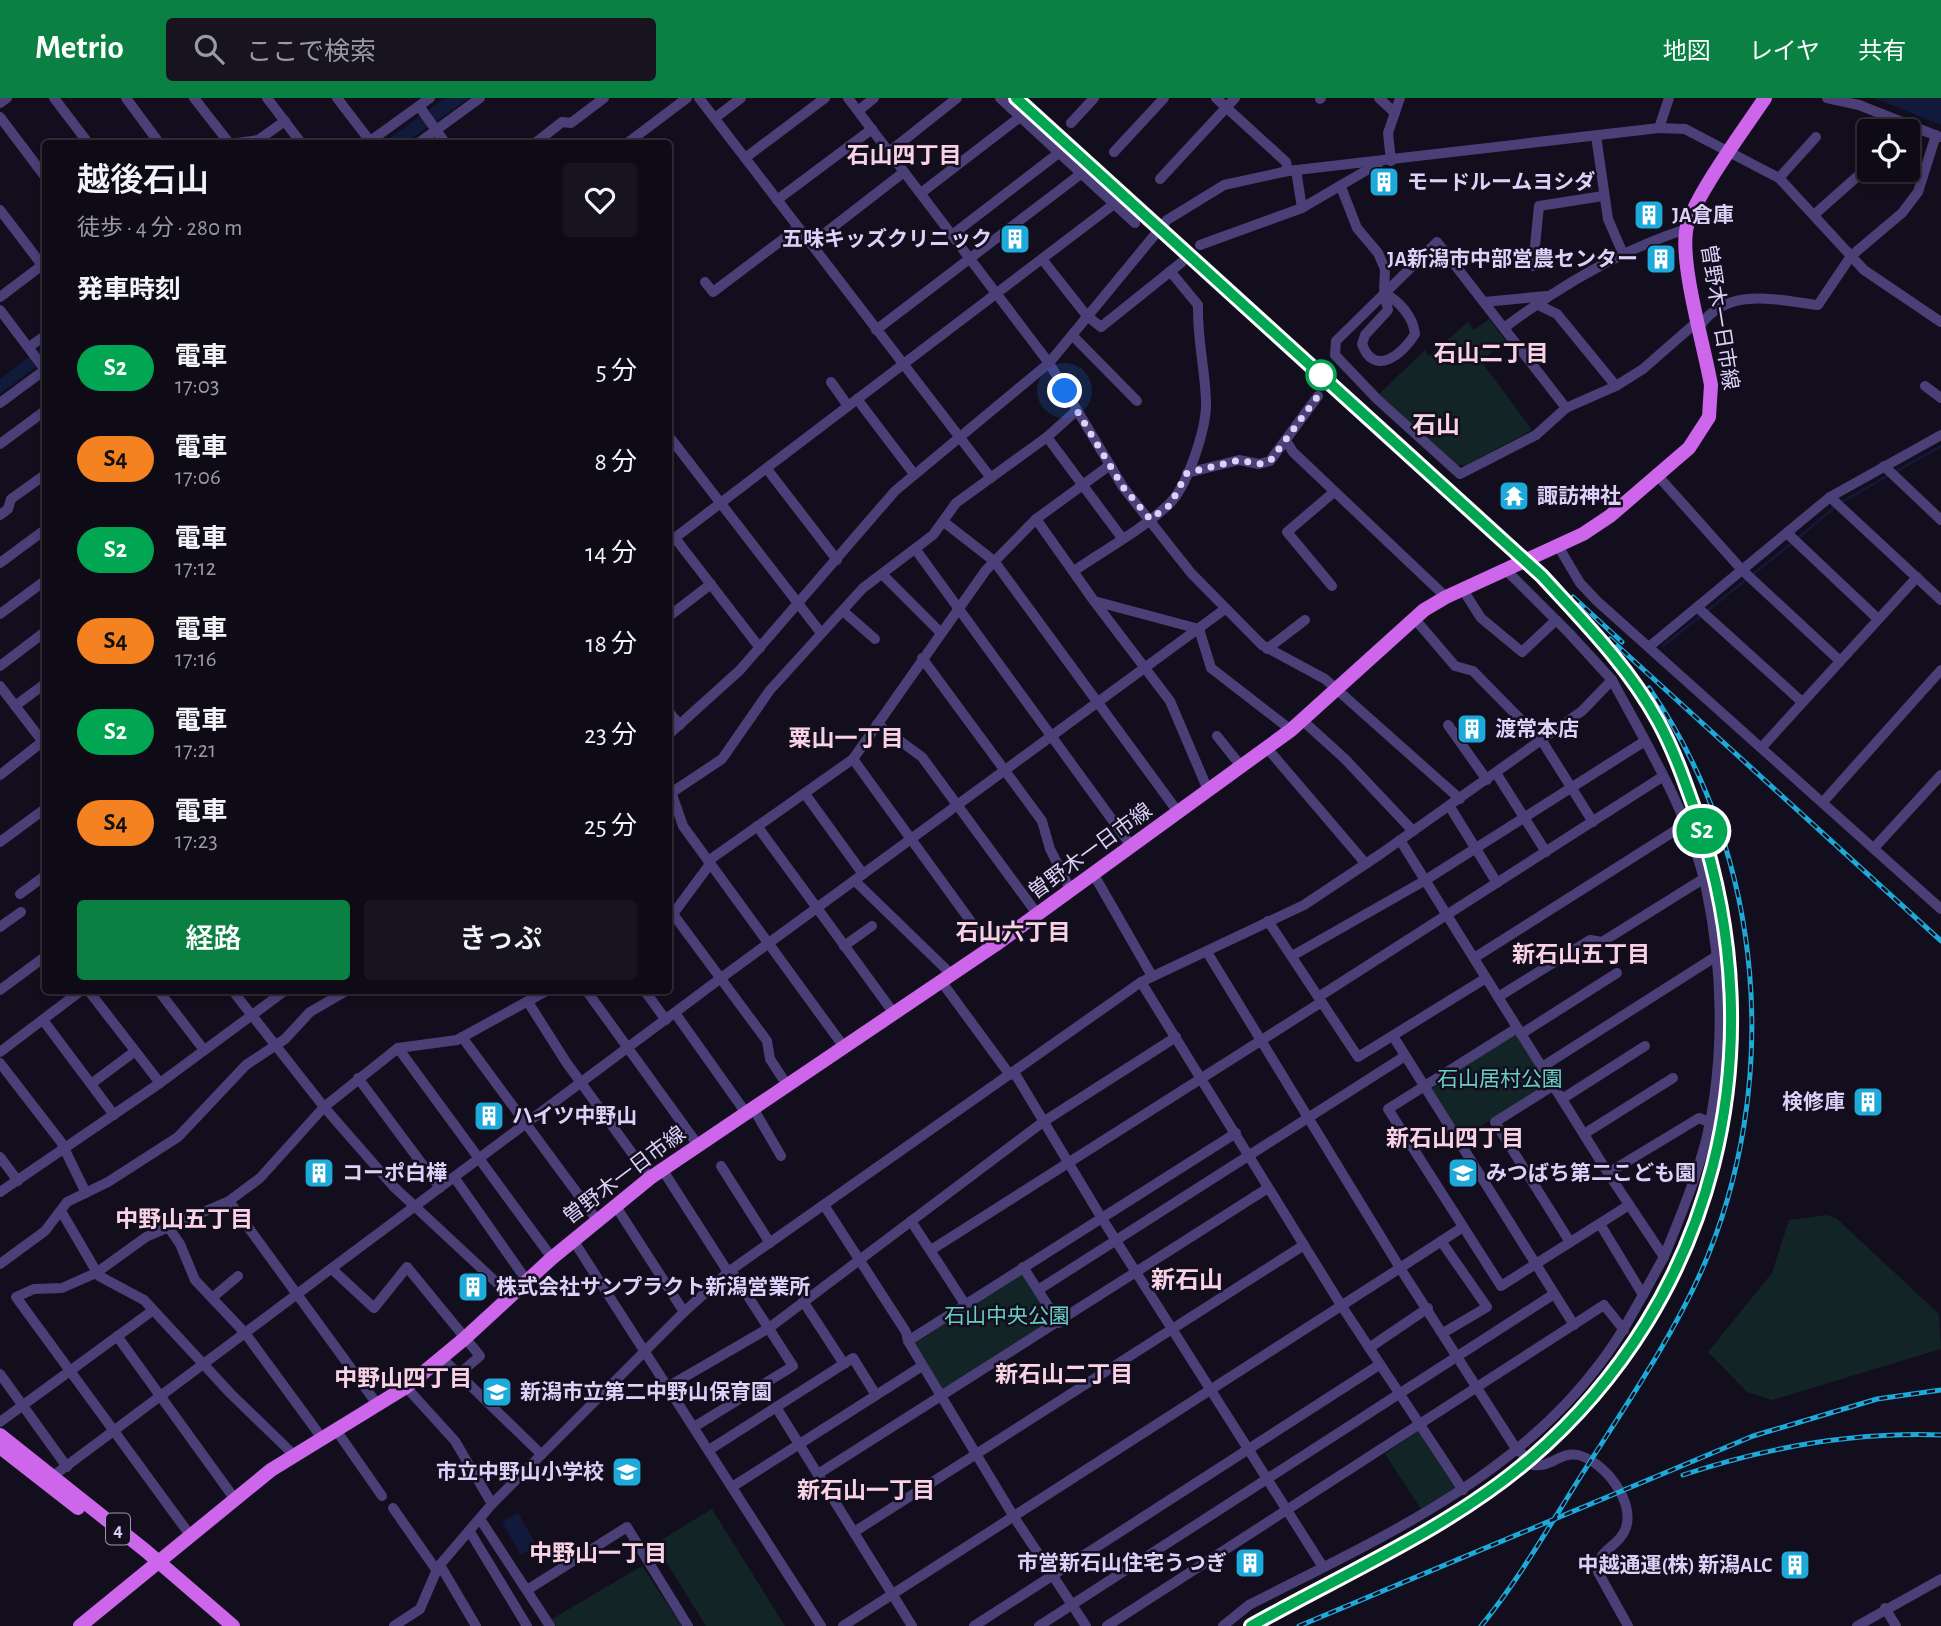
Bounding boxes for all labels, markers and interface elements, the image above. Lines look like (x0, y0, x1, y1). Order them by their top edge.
search box (166, 18, 656, 81)
icon: search (190, 30, 228, 68)
text: Metrio (35, 32, 124, 65)
text: ここで検索 (246, 39, 376, 65)
text: 地図 (1663, 40, 1711, 64)
text: レイヤ (1749, 40, 1820, 64)
text: 共有 (1858, 40, 1906, 64)
map controls (1857, 119, 1920, 182)
button: locate (1857, 119, 1920, 182)
district label: 石山四丁目 (847, 144, 962, 168)
button: heart (563, 163, 637, 237)
text: 越後石山 (77, 165, 209, 198)
building icon: モードルームヨシダ (1367, 165, 1401, 199)
place label: モードルームヨシダ (1407, 170, 1595, 193)
building icon: JA倉庫 (1632, 198, 1666, 232)
place label: JA倉庫 (1672, 204, 1734, 226)
text: 徒歩 · 4 分 · 280 m (77, 217, 242, 240)
building icon: 五味キッズクリニック (998, 222, 1032, 256)
place label: 五味キッズクリニック (782, 227, 992, 250)
building icon: JA新潟市中部営農センター (1644, 242, 1678, 276)
street label: 曽野木一日市線 (1698, 243, 1742, 391)
place label: JA新潟市中部営農センター (1387, 247, 1638, 270)
text: 発車時刻 (77, 277, 181, 303)
district label: 石山二丁目 (1434, 342, 1549, 366)
text: 電車 (175, 344, 227, 370)
text: S2 (104, 356, 127, 380)
text: 5 分 (596, 358, 637, 384)
unlabelled marker (1306, 360, 1336, 390)
your location (1047, 373, 1082, 408)
text: 17:03 (175, 375, 219, 398)
district label: 石山 (1412, 413, 1460, 438)
text: 電車 (175, 435, 227, 461)
text: S4 (103, 447, 128, 471)
text: 8 分 (594, 449, 637, 475)
text: 17:06 (175, 466, 221, 489)
temple icon: 諏訪神社 (1497, 479, 1531, 513)
place label: 諏訪神社 (1537, 484, 1621, 507)
text: 電車 (175, 526, 227, 552)
text: S2 (104, 538, 127, 562)
text: 14 分 (585, 540, 637, 566)
text: 17:12 (175, 557, 216, 580)
text: 電車 (175, 617, 227, 643)
text: S4 (103, 629, 128, 653)
text: 18 分 (585, 631, 637, 657)
text: 17:16 (175, 648, 217, 671)
text: 電車 (175, 708, 227, 734)
building icon: 渡常本店 (1455, 712, 1489, 746)
place label: 渡常本店 (1495, 718, 1579, 740)
text: S2 (104, 720, 127, 744)
text: 23 分 (584, 722, 637, 748)
district label: 粟山一丁目 (789, 727, 904, 751)
text: 17:21 (175, 739, 216, 762)
text: 電車 (175, 799, 227, 825)
street label: 曽野木一日市線 (1024, 799, 1156, 903)
line badge: S2 (1670, 808, 1734, 854)
text: S4 (103, 811, 128, 835)
text: 25 分 (584, 813, 637, 839)
text: S2 (1690, 819, 1714, 843)
text: 17:23 (175, 830, 218, 853)
button: 経路 (77, 900, 350, 980)
button: きっぷ (364, 900, 637, 980)
district label: 石山六丁目 (956, 920, 1071, 945)
district label: 新石山五丁目 (1512, 942, 1650, 967)
park label: 石山居村公園 (1437, 1068, 1563, 1090)
building icon: 検修庫 (1851, 1085, 1885, 1119)
place label: 検修庫 (1782, 1091, 1845, 1113)
building icon: ハイツ中野山 (472, 1099, 506, 1133)
place label: ハイツ中野山 (512, 1105, 638, 1127)
street label: 曽野木一日市線 (559, 1122, 689, 1228)
district label: 新石山四丁目 (1386, 1126, 1524, 1151)
building icon: コーポ白樺 (302, 1156, 336, 1190)
school or university icon: みつばち第二こども園 (1446, 1156, 1480, 1190)
place label: コーポ白樺 (342, 1162, 447, 1184)
place label: みつばち第二こども園 (1486, 1162, 1696, 1184)
district label: 中野山五丁目 (115, 1207, 253, 1232)
district label: 新石山 (1151, 1267, 1223, 1293)
building icon: 株式会社サンプラクト新潟営業所 (456, 1270, 490, 1304)
place label: 株式会社サンプラクト新潟営業所 (496, 1275, 810, 1298)
park label: 石山中央公園 (944, 1305, 1070, 1327)
district label: 新石山二丁目 (995, 1362, 1133, 1387)
district label: 中野山四丁目 (334, 1366, 472, 1391)
school or university icon: 新潟市立第二中野山保育園 (480, 1375, 514, 1409)
place label: 新潟市立第二中野山保育園 (520, 1380, 772, 1403)
school or university icon: 市立中野山小学校 (610, 1455, 644, 1489)
place label: 市立中野山小学校 (436, 1461, 604, 1483)
district label: 新石山一丁目 (797, 1478, 935, 1503)
road number: 4 (106, 1513, 130, 1544)
district label: 中野山一丁目 (529, 1541, 667, 1566)
building icon: 市営新石山住宅うつぎ (1233, 1546, 1267, 1580)
building icon: 中越通運(株) 新潟ALC (1778, 1548, 1812, 1582)
place label: 市営新石山住宅うつぎ (1017, 1552, 1227, 1574)
place label: 中越通運(株) 新潟ALC (1577, 1553, 1772, 1576)

